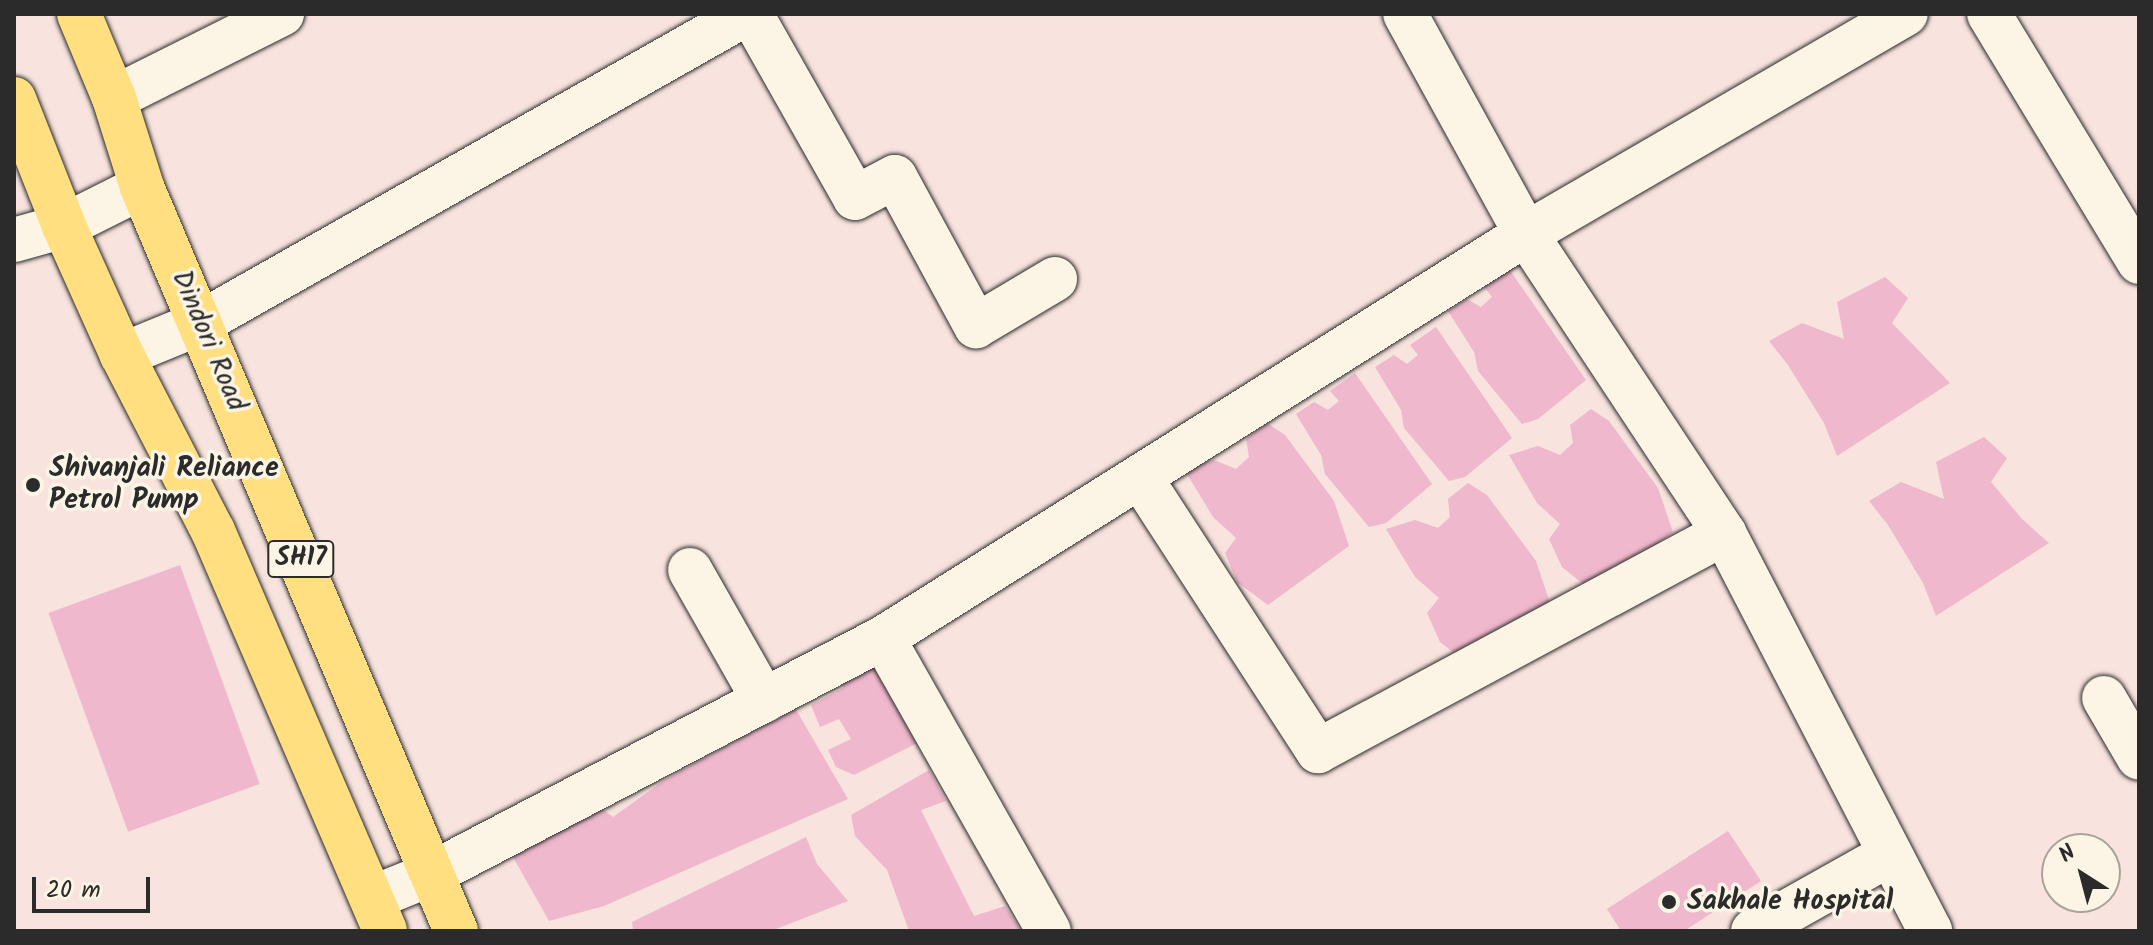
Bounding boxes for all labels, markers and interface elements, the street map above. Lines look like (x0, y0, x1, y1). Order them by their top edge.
street label: Dindori Road (163, 266, 253, 416)
place label: Shivanjali Reliance Petrol Pump (49, 452, 279, 518)
marker: Shivanjali Reliance Petrol Pump (24, 476, 42, 494)
road number: SH17 (267, 537, 335, 581)
north arrow (2041, 833, 2121, 913)
text: N (2052, 837, 2084, 873)
scale bar (36, 861, 154, 911)
text: 20 m (46, 871, 101, 910)
place label: Sakhale Hospital (1687, 885, 1893, 919)
marker: Sakhale Hospital (1658, 891, 1680, 913)

